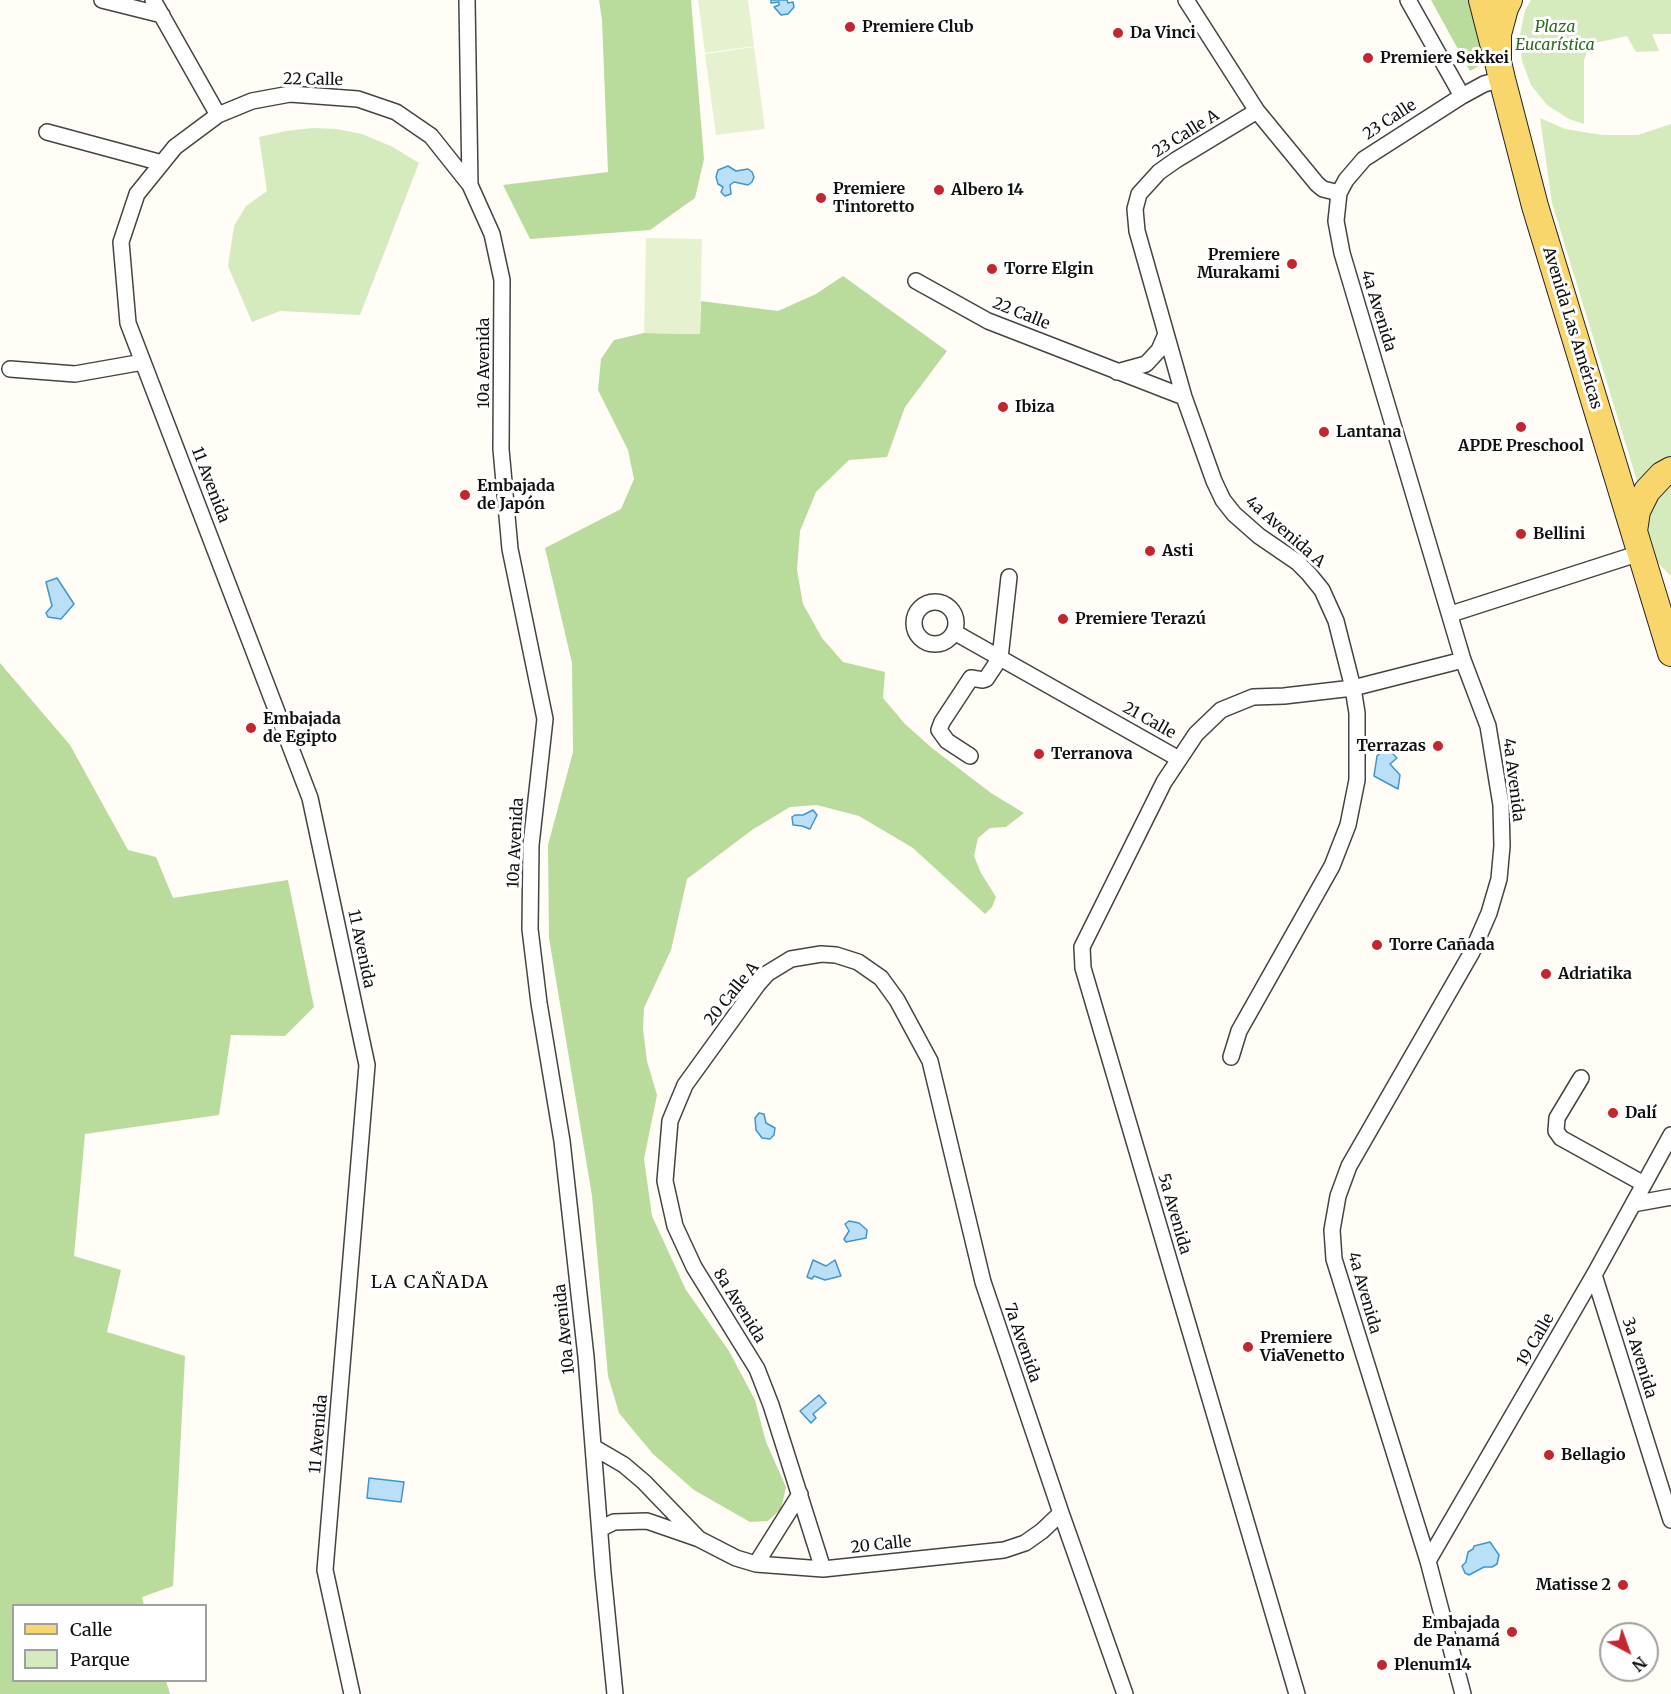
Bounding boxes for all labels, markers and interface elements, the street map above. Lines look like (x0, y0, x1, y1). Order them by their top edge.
place label: Premiere Club (862, 17, 974, 37)
park label: Plaza Eucarística (1515, 17, 1595, 55)
marker: Premiere Club (843, 20, 857, 34)
place label: Da Vinci (1130, 23, 1196, 43)
marker: Da Vinci (1111, 26, 1125, 40)
place label: Premiere Sekkei (1380, 48, 1509, 68)
marker: Premiere Sekkei (1361, 51, 1375, 65)
street label: 22 Calle (283, 70, 343, 90)
street label: 23 Calle (1360, 96, 1420, 144)
street label: 23 Calle A (1149, 106, 1223, 162)
place label: Premiere Tintoretto (833, 179, 914, 217)
place label: Albero 14 (951, 180, 1024, 200)
marker: Albero 14 (932, 183, 946, 197)
marker: Premiere Tintoretto (814, 191, 828, 205)
place label: Premiere Murakami (1197, 245, 1280, 283)
street label: Avenida Las Américas (1538, 245, 1606, 411)
marker: Premiere Murakami (1285, 257, 1299, 271)
place label: Torre Elgin (1004, 259, 1094, 279)
marker: Torre Elgin (985, 262, 999, 276)
street label: 4a Avenida (1357, 268, 1399, 354)
street label: 22 Calle (990, 294, 1052, 334)
street label: 10a Avenida (474, 318, 494, 408)
place label: Ibiza (1015, 397, 1055, 417)
marker: Ibiza (996, 400, 1010, 414)
marker: APDE Preschool (1514, 420, 1528, 434)
place label: Lantana (1336, 422, 1401, 442)
marker: Lantana (1317, 425, 1331, 439)
place label: APDE Preschool (1458, 436, 1584, 456)
street label: 11 Avenida (187, 444, 233, 526)
place label: Embajada de Japón (477, 476, 555, 514)
marker: Embajada de Japón (458, 488, 472, 502)
street label: 4a Avenida A (1241, 492, 1329, 572)
place label: Bellini (1533, 524, 1585, 544)
marker: Bellini (1514, 527, 1528, 541)
place label: Asti (1162, 541, 1194, 561)
marker: Asti (1143, 544, 1157, 558)
place label: Premiere Terazú (1075, 609, 1206, 629)
marker: Premiere Terazú (1056, 612, 1070, 626)
street label: 21 Calle (1119, 699, 1179, 743)
place label: Embajada de Egipto (263, 709, 341, 747)
marker: Embajada de Egipto (244, 721, 258, 735)
place label: Terrazas (1356, 736, 1426, 756)
street label: 4a Avenida (1498, 737, 1528, 823)
marker: Terrazas (1431, 739, 1445, 753)
place label: Terranova (1051, 744, 1133, 764)
marker: Terranova (1032, 747, 1046, 761)
street label: 10a Avenida (504, 797, 528, 889)
street label: 11 Avenida (343, 908, 379, 990)
place label: Torre Cañada (1389, 935, 1495, 955)
marker: Torre Cañada (1370, 938, 1384, 952)
street label: 20 Calle A (701, 958, 763, 1030)
place label: Adriatika (1558, 964, 1632, 984)
marker: Adriatika (1539, 967, 1553, 981)
place label: Dalí (1625, 1103, 1657, 1123)
marker: Dalí (1606, 1106, 1620, 1120)
street label: 5a Avenida (1153, 1171, 1195, 1257)
street label: 4a Avenida (1343, 1250, 1385, 1336)
street label: 8a Avenida (709, 1265, 769, 1347)
district label: LA CAÑADA (371, 1272, 489, 1294)
street label: 10a Avenida (551, 1283, 579, 1375)
street label: 7a Avenida (999, 1301, 1045, 1385)
street label: 19 Calle (1513, 1310, 1559, 1370)
street label: 3a Avenida (1618, 1315, 1660, 1401)
place label: Premiere ViaVenetto (1260, 1328, 1345, 1366)
marker: Premiere ViaVenetto (1241, 1340, 1255, 1354)
street label: 11 Avenida (306, 1394, 332, 1474)
place label: Bellagio (1561, 1445, 1625, 1465)
marker: Bellagio (1542, 1448, 1556, 1462)
street label: 20 Calle (850, 1532, 912, 1558)
place label: Matisse 2 (1536, 1575, 1611, 1595)
marker: Matisse 2 (1616, 1578, 1630, 1592)
legend (12, 1604, 207, 1682)
place label: Embajada de Panamá (1414, 1613, 1500, 1651)
text: Calle (70, 1618, 112, 1641)
north arrow (1599, 1622, 1659, 1682)
marker: Embajada de Panamá (1505, 1625, 1519, 1639)
text: Parque (70, 1648, 130, 1671)
text: N (1628, 1652, 1651, 1676)
place label: Plenum14 (1394, 1655, 1472, 1675)
marker: Plenum14 (1375, 1658, 1389, 1672)

